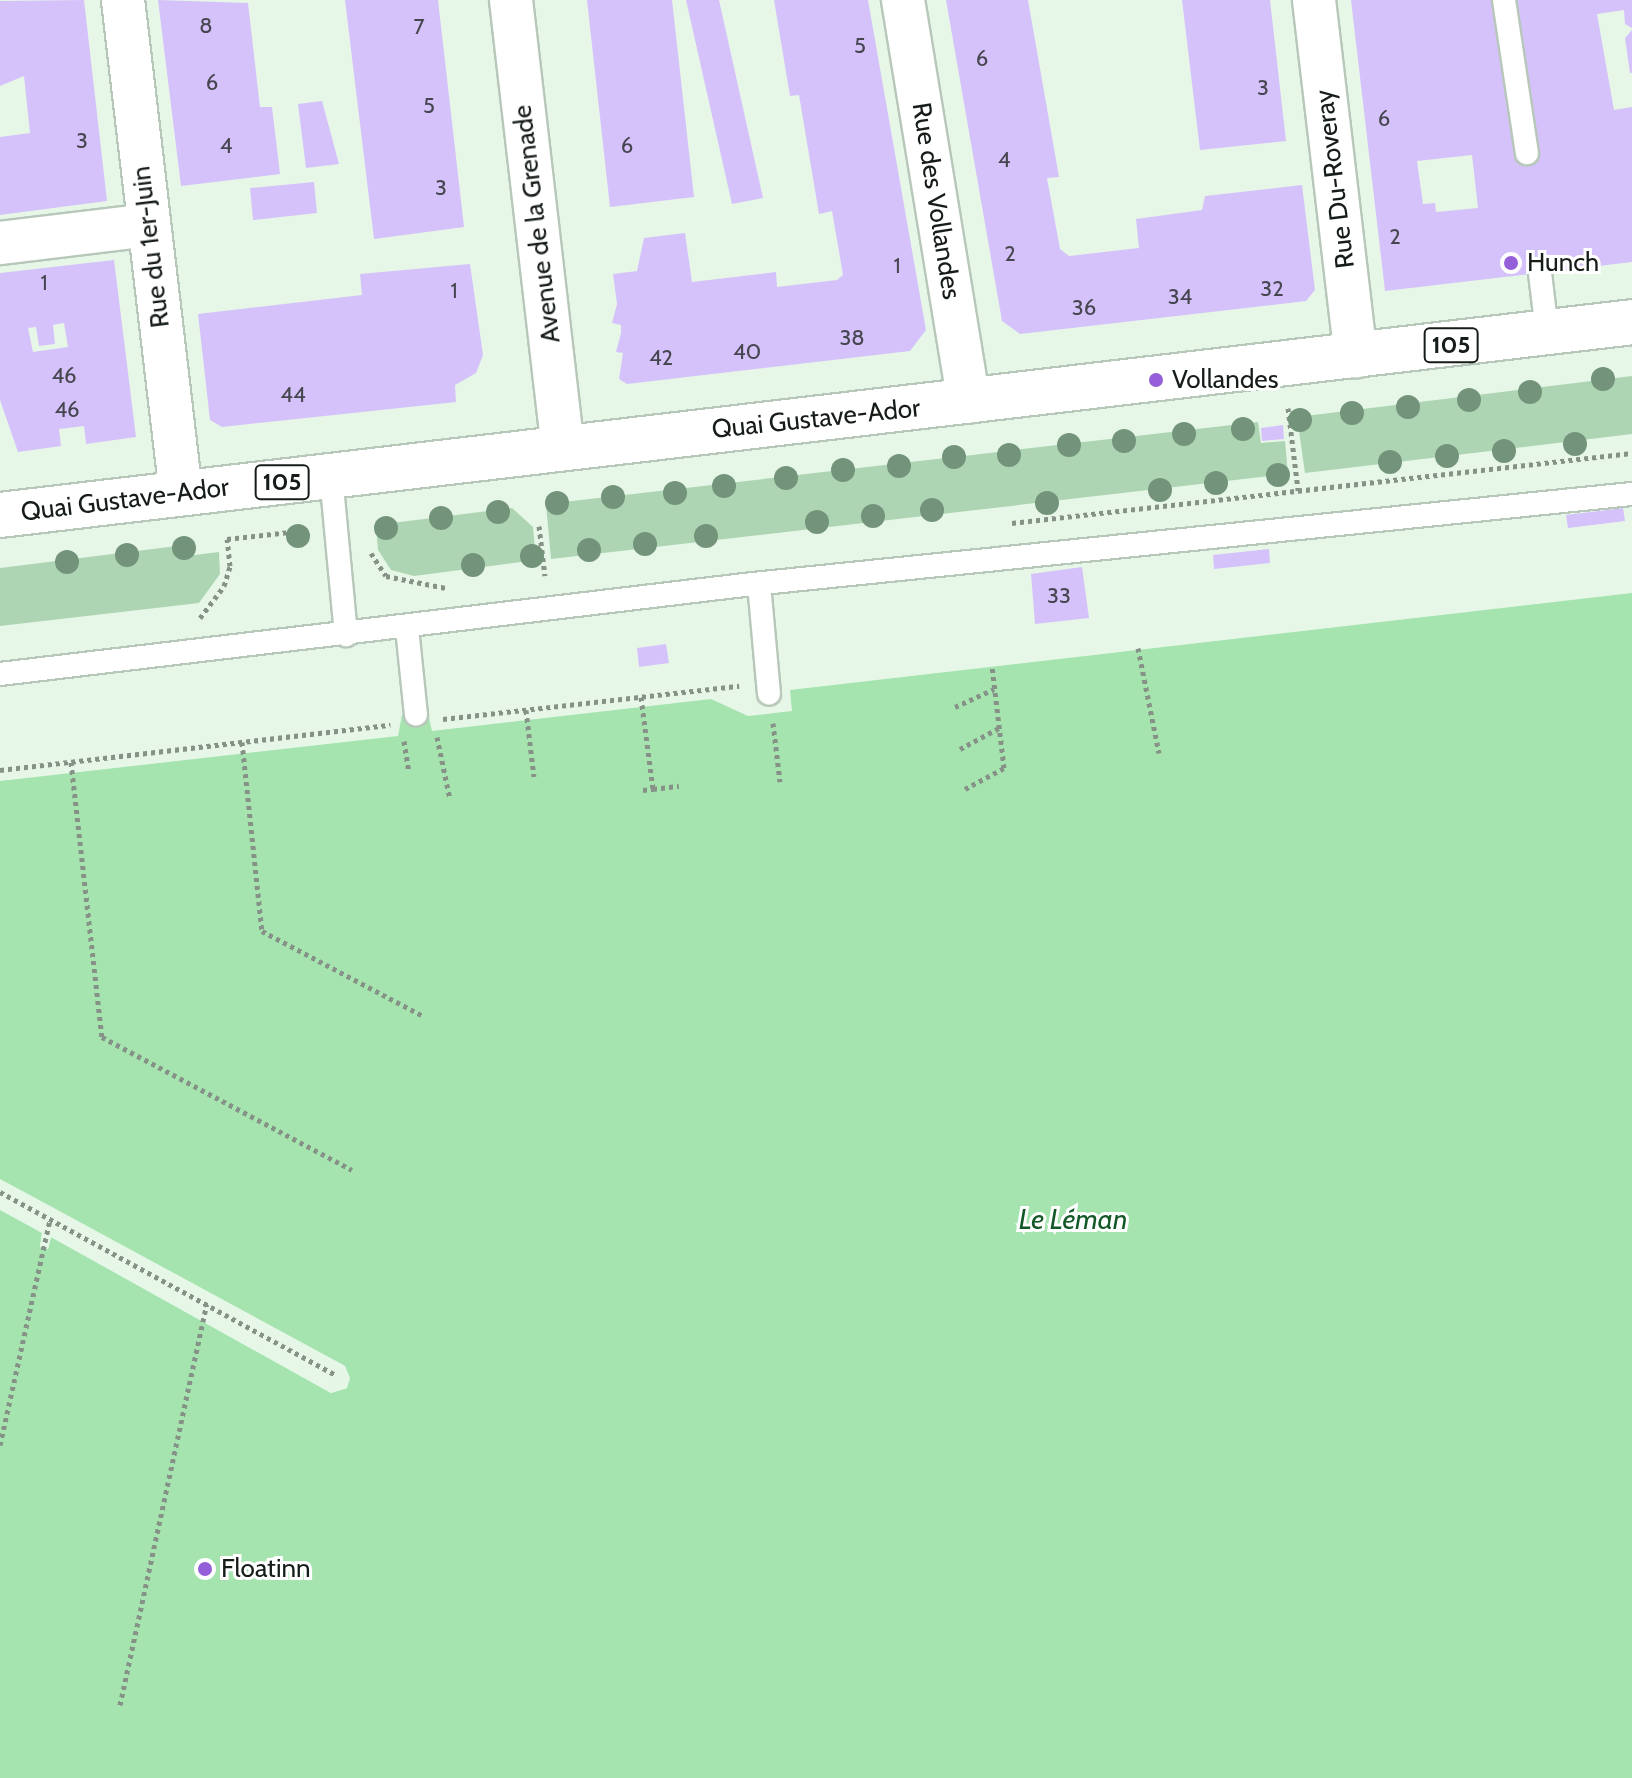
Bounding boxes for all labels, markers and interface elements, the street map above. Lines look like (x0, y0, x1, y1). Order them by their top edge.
house number: 8 (199, 13, 213, 39)
house number: 7 (413, 14, 425, 40)
house number: 5 (854, 33, 866, 59)
house number: 6 (976, 46, 988, 72)
house number: 6 (206, 70, 218, 96)
house number: 3 (1257, 75, 1269, 101)
street label: Rue Du-Roveray (1309, 88, 1361, 270)
house number: 5 (423, 93, 435, 119)
street label: Rue des Vollandes (905, 100, 967, 302)
street label: Avenue de la Grenade (507, 103, 567, 345)
house number: 6 (1378, 106, 1390, 132)
house number: 3 (76, 128, 88, 154)
house number: 4 (220, 133, 232, 159)
house number: 6 (621, 133, 633, 159)
house number: 4 (998, 147, 1010, 173)
street label: Rue du 1er-Juin (126, 164, 176, 330)
house number: 3 (435, 175, 447, 201)
house number: 2 (1389, 224, 1401, 250)
house number: 2 (1004, 241, 1016, 267)
place label: Hunch (1527, 247, 1599, 279)
house number: 1 (893, 253, 901, 279)
marker: Hunch (1502, 254, 1520, 272)
house number: 1 (40, 270, 48, 296)
house number: 32 (1260, 276, 1284, 302)
house number: 1 (450, 278, 458, 304)
house number: 34 (1168, 284, 1192, 310)
house number: 36 (1072, 295, 1096, 321)
house number: 38 (839, 325, 865, 351)
road number: 105 (1423, 325, 1479, 365)
house number: 40 (733, 339, 761, 365)
house number: 42 (649, 345, 673, 371)
house number: 46 (51, 363, 77, 389)
place label: Vollandes (1172, 364, 1278, 396)
marker: Vollandes (1147, 371, 1165, 389)
house number: 44 (280, 382, 306, 408)
street label: Quai Gustave-Ador (710, 393, 922, 445)
house number: 46 (54, 397, 80, 423)
road number: 105 (254, 462, 310, 502)
street label: Quai Gustave-Ador (19, 472, 231, 528)
house number: 33 (1047, 583, 1071, 609)
water label: Le Léman (1019, 1202, 1127, 1236)
place label: Floatinn (221, 1553, 310, 1585)
marker: Floatinn (196, 1560, 214, 1578)

